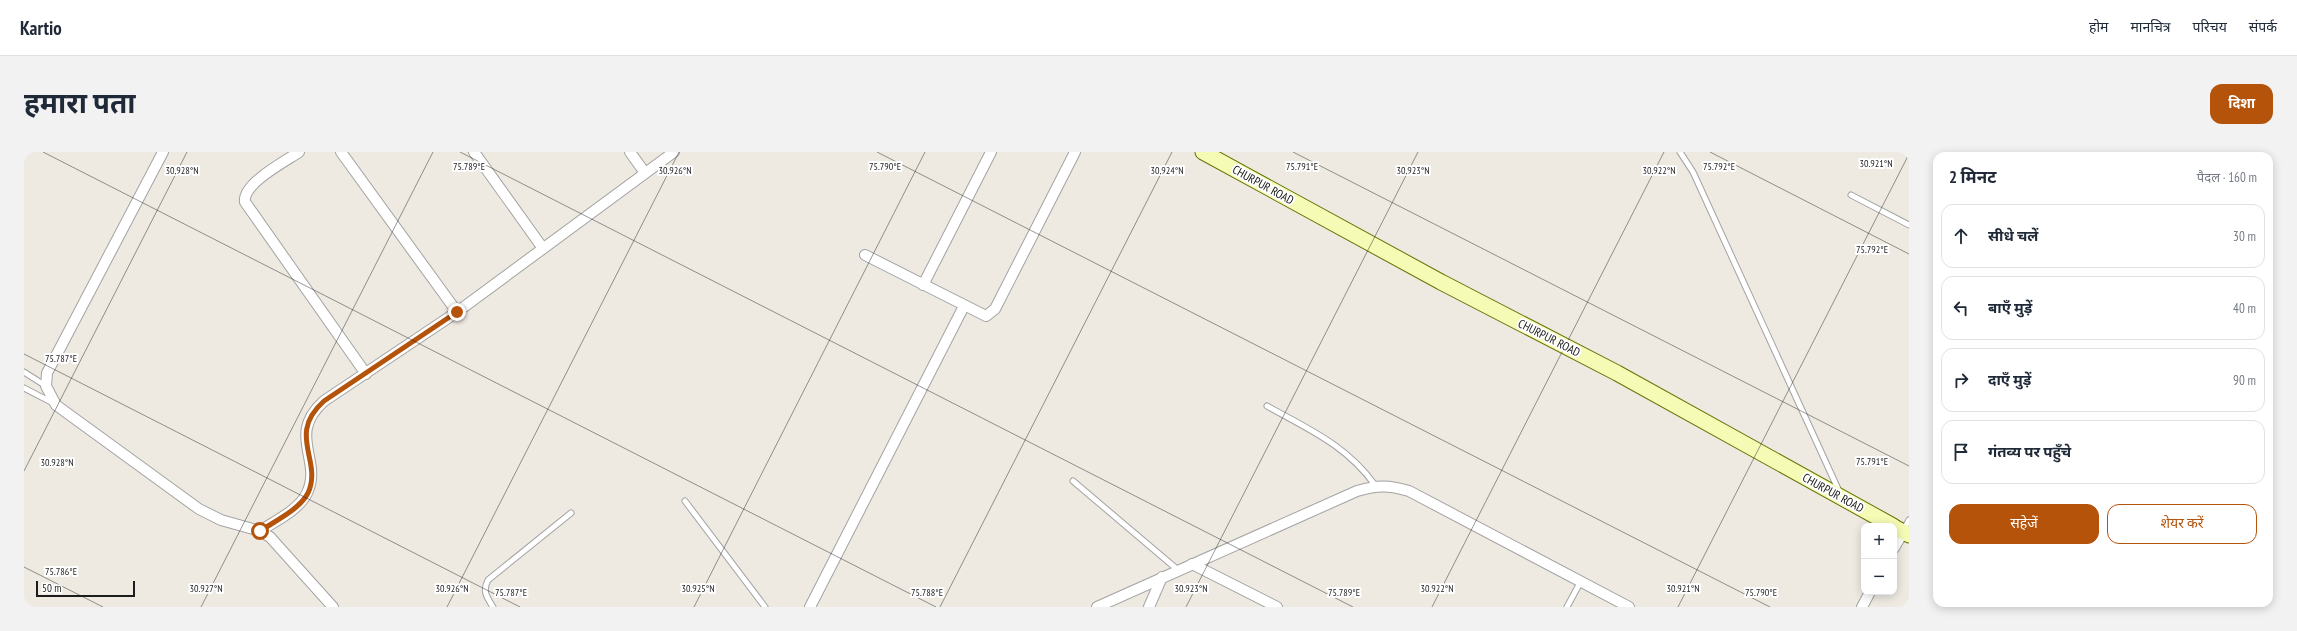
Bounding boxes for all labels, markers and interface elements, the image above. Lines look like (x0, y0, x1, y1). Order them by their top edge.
text: Kartio (20, 16, 62, 40)
text: होम (2089, 18, 2108, 36)
text: मानचित्र (2130, 18, 2171, 36)
text: परिचय (2193, 18, 2227, 36)
text: संपर्क (2249, 18, 2277, 36)
text: हमारा पता (24, 84, 135, 121)
button: दिशा (2210, 84, 2273, 124)
text: 30.921°N (1859, 157, 1893, 170)
text: 75.789°E (453, 160, 485, 173)
text: 75.790°E (869, 160, 901, 173)
text: 75.791°E (1286, 160, 1318, 173)
text: 75.792°E (1703, 160, 1735, 173)
street label: CHURPUR ROAD (1230, 162, 1296, 208)
text: 30.928°N (165, 164, 199, 177)
text: 30.926°N (658, 164, 692, 177)
text: 30.924°N (1150, 164, 1184, 177)
text: 30.923°N (1396, 164, 1430, 177)
text: 30.922°N (1642, 164, 1676, 177)
text: 2 मिनट (1949, 166, 1996, 188)
text: पैदल · 160 m (2197, 169, 2257, 186)
icon: ahead (1950, 225, 1972, 247)
text: सीधे चलें (1988, 226, 2038, 245)
text: 30 m (2233, 228, 2256, 245)
text: 75.792°E (1856, 243, 1888, 256)
icon: left (1950, 297, 1972, 319)
text: बाएँ मुड़ें (1988, 298, 2032, 317)
text: 40 m (2233, 300, 2256, 317)
route end (448, 303, 466, 321)
street label: CHURPUR ROAD (1516, 316, 1583, 360)
text: 75.787°E (45, 352, 77, 365)
icon: right (1950, 369, 1972, 391)
text: दाएँ मुड़ें (1988, 370, 2031, 389)
text: 90 m (2233, 372, 2256, 389)
icon: arrive (1950, 441, 1972, 463)
text: गंतव्य पर पहुँचे (1988, 442, 2071, 461)
text: 75.791°E (1856, 455, 1888, 468)
text: 30.928°N (40, 456, 74, 469)
street label: CHURPUR ROAD (1800, 470, 1866, 516)
button: सहेजें (1949, 504, 2099, 544)
button: शेयर करें (2107, 504, 2257, 544)
route start (251, 522, 269, 540)
map controls (1861, 523, 1897, 595)
button: + (1861, 523, 1897, 559)
button: − (1861, 559, 1897, 595)
text: 75.786°E (45, 565, 77, 578)
scale bar (36, 579, 135, 598)
text: 50 m (42, 581, 61, 595)
text: 30.927°N (189, 582, 223, 595)
text: 30.926°N (435, 582, 469, 595)
text: 30.925°N (681, 582, 715, 595)
text: 30.923°N (1174, 582, 1208, 595)
text: 30.922°N (1420, 582, 1454, 595)
text: 30.921°N (1666, 582, 1700, 595)
text: 75.787°E (495, 586, 527, 599)
text: 75.788°E (911, 586, 943, 599)
text: 75.789°E (1328, 586, 1360, 599)
text: 75.790°E (1745, 586, 1777, 599)

